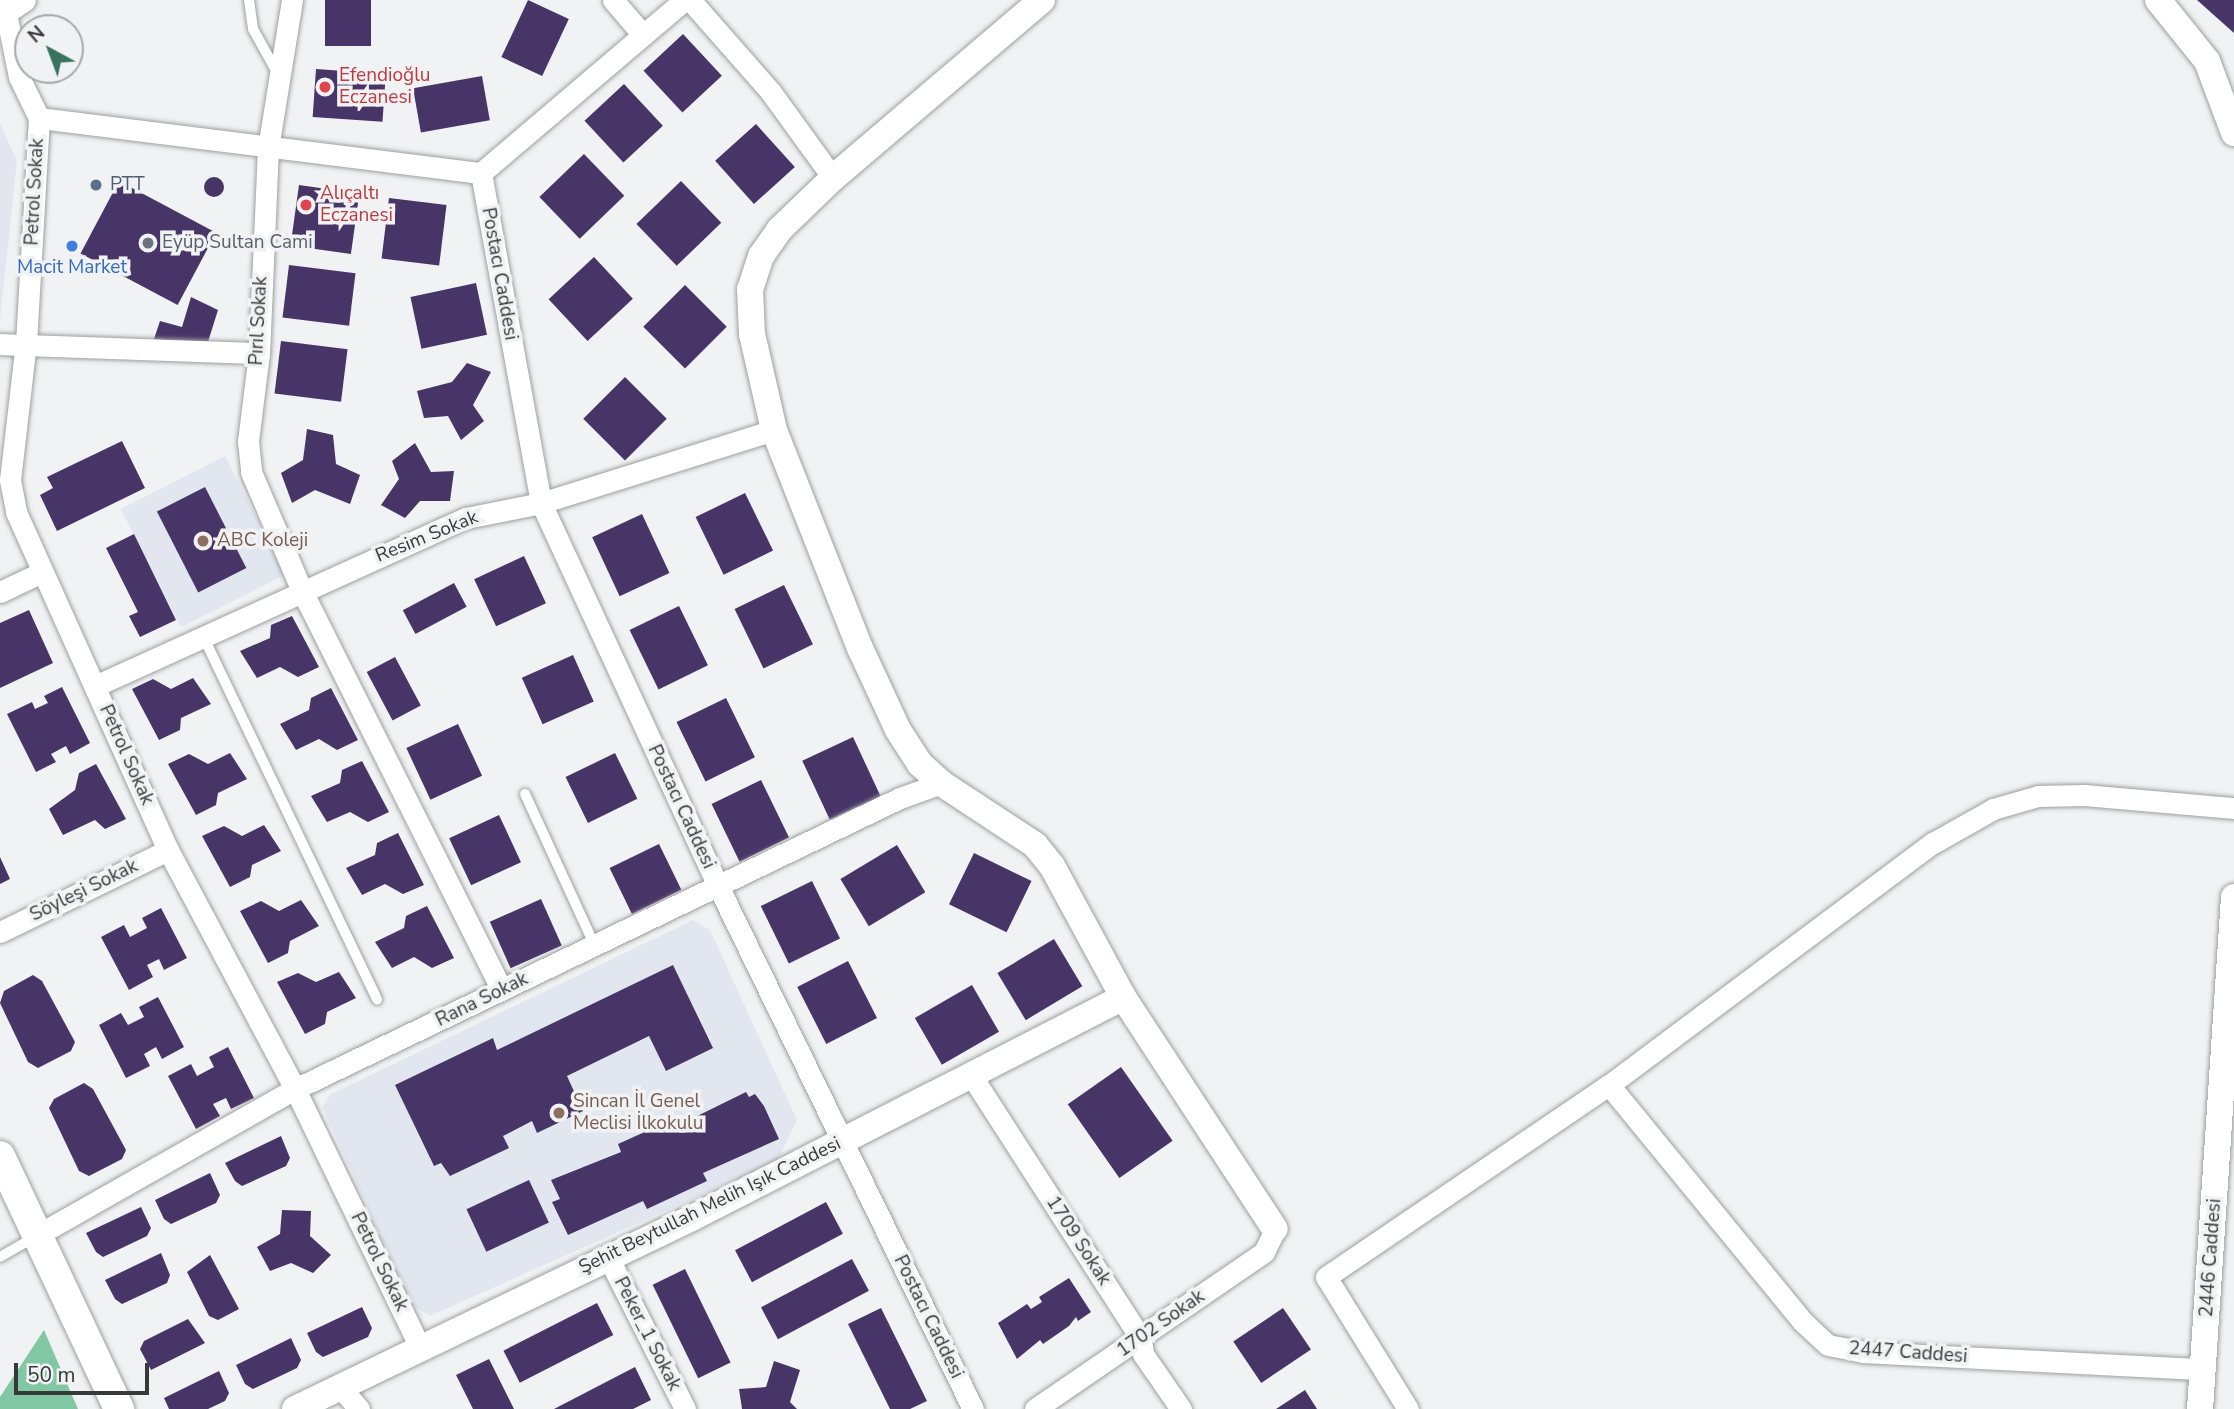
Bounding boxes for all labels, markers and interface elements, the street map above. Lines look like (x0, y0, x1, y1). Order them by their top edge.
north arrow (14, 14, 84, 84)
text: N (23, 20, 50, 49)
place label: Efendioğlu Eczanesi (339, 65, 430, 109)
marker: Efendioğlu Eczanesi (317, 79, 333, 95)
street label: Petrol Sokak (21, 138, 49, 246)
place label: PTT (110, 174, 145, 196)
marker: PTT (88, 177, 104, 193)
place label: Alıçaltı Eczanesi (320, 183, 393, 227)
marker: Alıçaltı Eczanesi (298, 197, 314, 213)
street label: Postacı Caddesi (476, 206, 522, 342)
place label: Eyüp Sultan Cami (162, 232, 313, 254)
marker: Eyüp Sultan Cami (140, 235, 156, 251)
marker: Macit Market (64, 238, 80, 254)
place label: Macit Market (17, 257, 127, 279)
street label: Pırıl Sokak (245, 276, 273, 366)
street label: Resim Sokak (372, 506, 482, 568)
place label: ABC Koleji (217, 530, 308, 552)
marker: ABC Koleji (195, 533, 211, 549)
street label: Petrol Sokak (94, 701, 158, 809)
street label: Postacı Caddesi (642, 741, 720, 873)
street label: Söyleşi Sokak (26, 855, 142, 927)
street label: Rana Sokak (432, 968, 532, 1032)
place label: Sincan İl Genel Meclisi İlkokulu (573, 1091, 703, 1135)
marker: Sincan İl Genel Meclisi İlkokulu (551, 1105, 567, 1121)
street label: Şehit Beytullah Melih Işık Caddesi (575, 1132, 845, 1280)
street label: 1709 Sokak (1041, 1192, 1115, 1290)
street label: 2446 Caddesi (2195, 1198, 2227, 1318)
street label: Petrol Sokak (345, 1209, 413, 1315)
street label: Postacı Caddesi (888, 1252, 968, 1382)
street label: Peker_1 Sokak (609, 1273, 685, 1395)
street label: 1702 Sokak (1113, 1285, 1209, 1363)
street label: 2447 Caddesi (1848, 1337, 1968, 1369)
scale bar (18, 1350, 152, 1394)
text: 50 m (27, 1361, 76, 1389)

